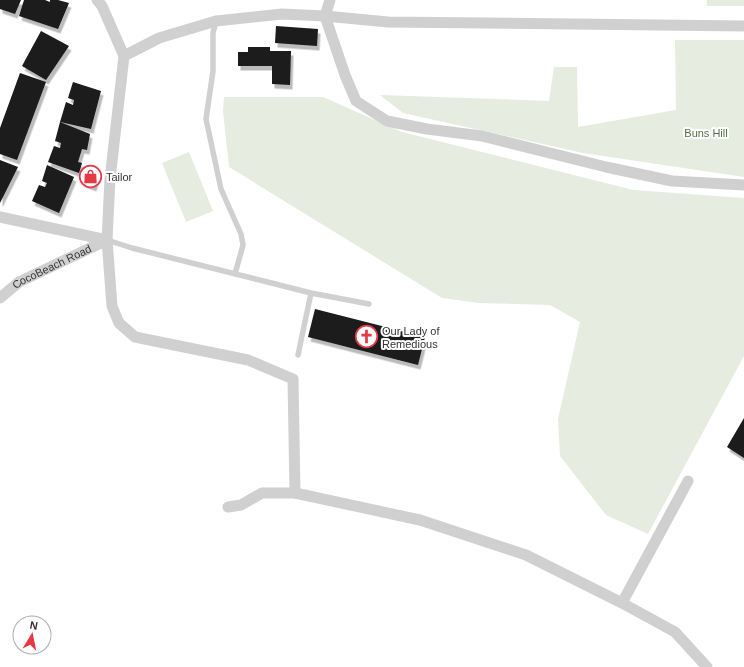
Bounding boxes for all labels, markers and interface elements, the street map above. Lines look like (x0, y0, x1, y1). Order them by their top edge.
park label: Buns Hill (684, 127, 728, 139)
shop icon: Tailor (78, 164, 104, 190)
place label: Tailor (106, 171, 133, 183)
street label: CocoBeach Road (10, 242, 93, 291)
church icon: Our Lady of Remedious (354, 324, 380, 350)
place label: Our Lady of Remedious (382, 325, 440, 350)
north arrow (12, 615, 52, 655)
text: N (29, 619, 39, 632)

